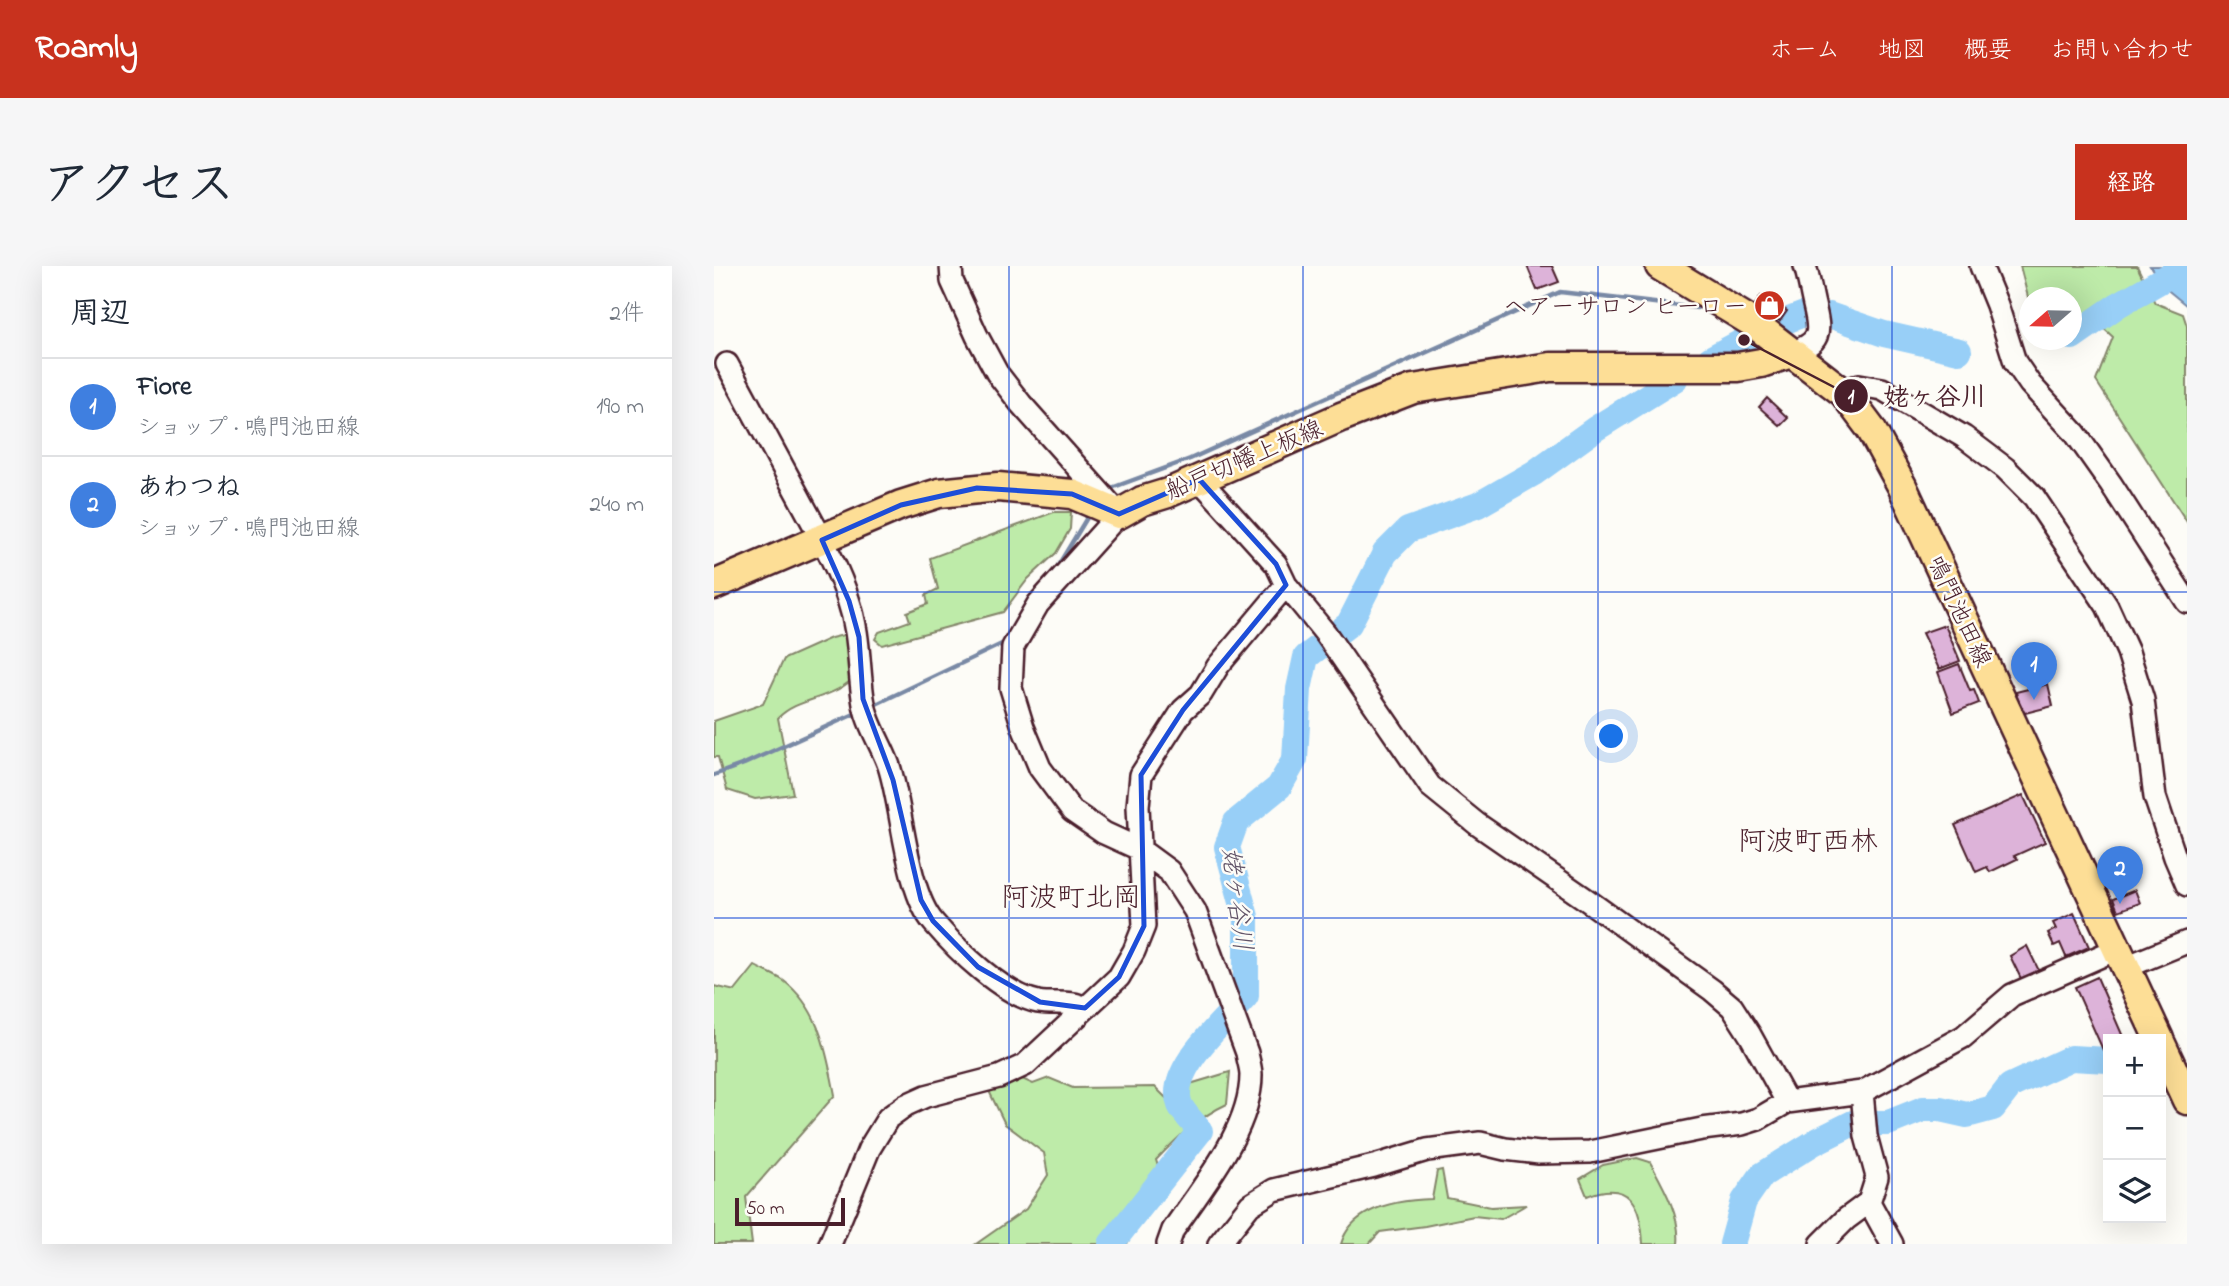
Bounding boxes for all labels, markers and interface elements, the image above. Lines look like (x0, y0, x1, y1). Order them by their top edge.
text: Roamly (35, 25, 138, 73)
text: ホーム (1769, 34, 1840, 69)
text: 地図 (1878, 34, 1926, 69)
text: 概要 (1964, 34, 2012, 69)
text: お問い合わせ (2050, 34, 2194, 69)
button: 経路 (2075, 144, 2187, 220)
text: アクセス (42, 151, 235, 223)
north arrow (2019, 287, 2082, 350)
shop icon: ヘアーサロン ヒーロー (1753, 289, 1787, 323)
place label: ヘアーサロン ヒーロー (1503, 291, 1747, 326)
text: 周辺 (70, 293, 130, 337)
text: 2件 (610, 298, 644, 331)
text: Fiore (137, 369, 192, 407)
callout: 姥ヶ谷川 (1834, 372, 2001, 419)
text: 姥ヶ谷川 (1883, 380, 1987, 418)
text: 1 (1848, 383, 1855, 413)
text: 1 (89, 391, 97, 424)
text: 190 m (596, 391, 644, 424)
text: ショップ · 鳴門池田線 (137, 412, 359, 445)
street label: 船戸切幡上板線 (1161, 412, 1329, 510)
text: あわつね (137, 470, 241, 508)
text: 2 (87, 489, 99, 522)
text: 240 m (590, 489, 644, 522)
text: ショップ · 鳴門池田線 (137, 513, 359, 546)
street label: 鳴門池田線 (1917, 550, 1999, 674)
pin: 1 (2011, 642, 2057, 700)
your location (1594, 719, 1628, 753)
district label: 阿波町西林 (1738, 823, 1878, 864)
water label: 姥ヶ谷川 (1210, 845, 1260, 953)
pin: 2 (2097, 846, 2143, 904)
district label: 阿波町北岡 (1001, 879, 1141, 920)
map controls (2103, 1034, 2166, 1223)
button: + (2103, 1034, 2166, 1097)
button: − (2103, 1097, 2166, 1160)
button: layers (2103, 1160, 2166, 1223)
scale bar (735, 1195, 845, 1227)
text: 50 m (746, 1196, 785, 1223)

